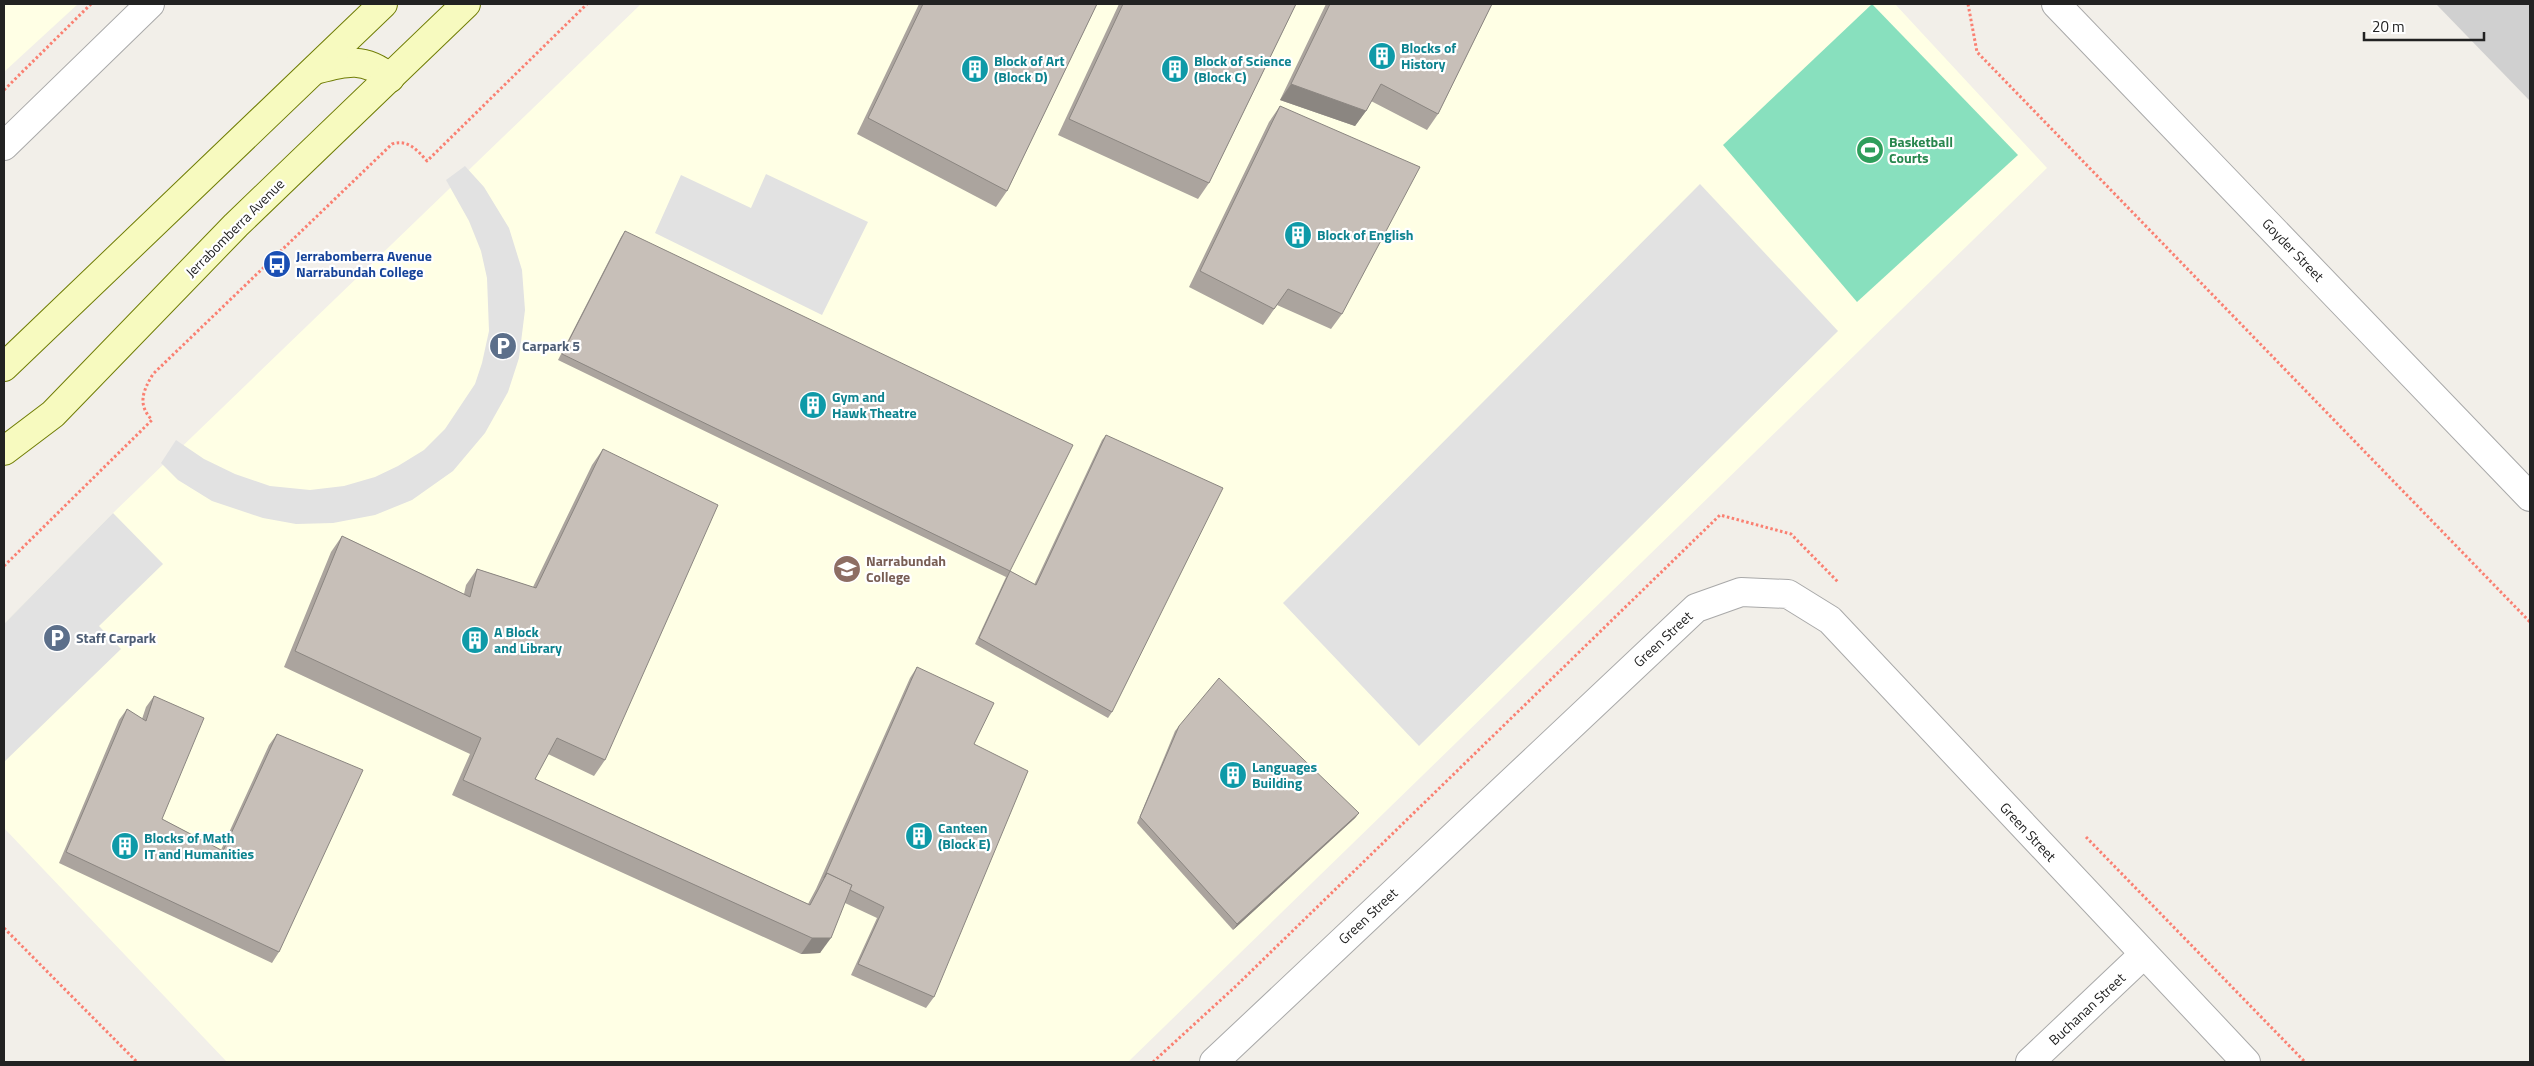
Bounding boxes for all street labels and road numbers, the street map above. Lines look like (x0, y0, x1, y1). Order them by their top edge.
street label: Jerrabomberra Avenue (180, 173, 289, 282)
street label: Goyder Street (2258, 213, 2329, 286)
street label: Green Street (1628, 606, 1697, 672)
street label: Green Street (1995, 797, 2061, 866)
street label: Green Street (1333, 883, 1402, 949)
street label: Buchanan Street (2044, 968, 2130, 1050)

